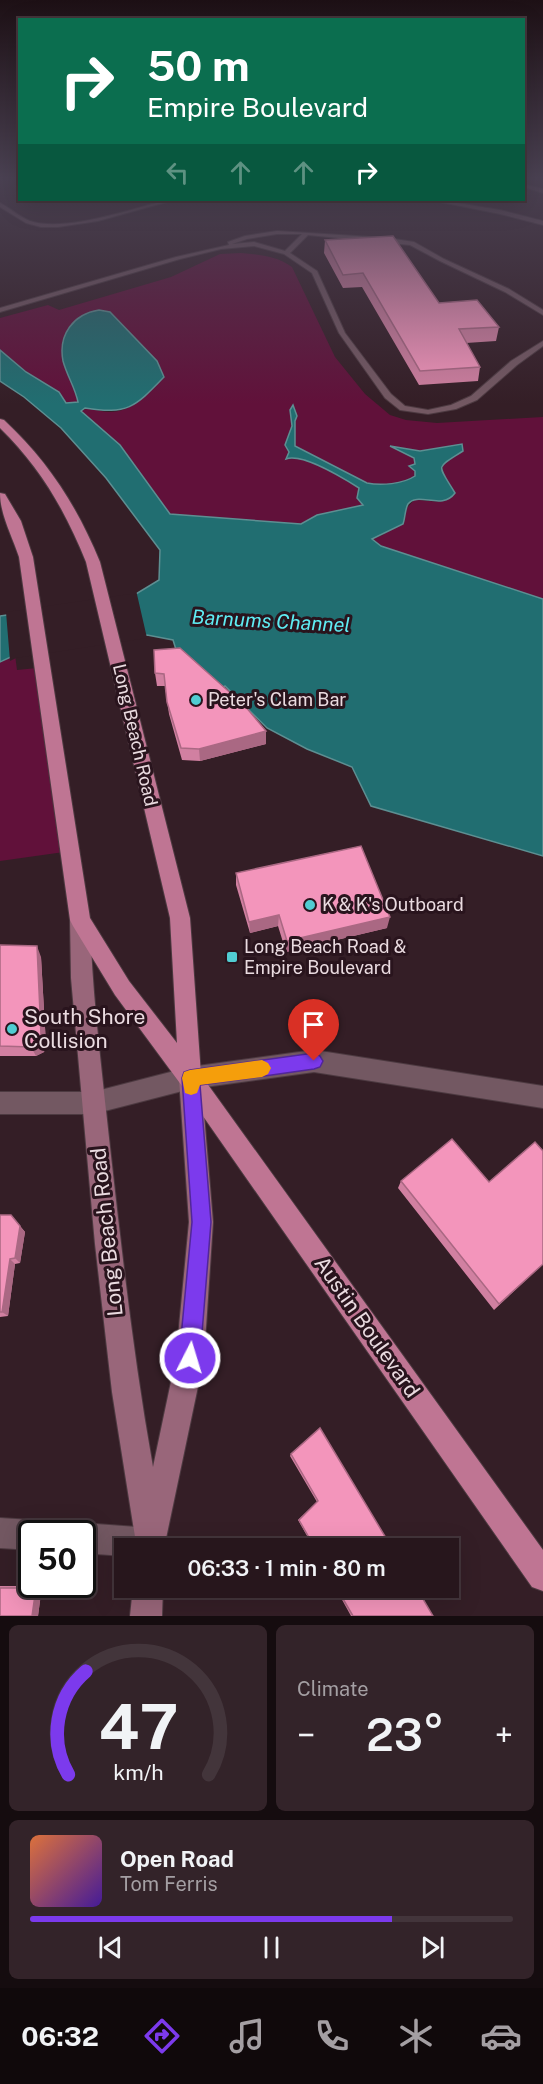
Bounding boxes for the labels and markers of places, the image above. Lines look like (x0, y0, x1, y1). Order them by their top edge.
place label: Peter's Clam Bar (208, 689, 346, 710)
marker: Peter's Clam Bar (189, 693, 203, 707)
place label: K & K's Outboard (322, 894, 464, 915)
marker: K & K's Outboard (303, 898, 317, 912)
place label: Long Beach Road & Empire Boulevard (244, 936, 407, 978)
marker: Long Beach Road & Empire Boulevard (225, 950, 239, 964)
pin (288, 999, 339, 1061)
place label: South Shore Collision (24, 1004, 145, 1053)
marker: South Shore Collision (5, 1022, 19, 1036)

